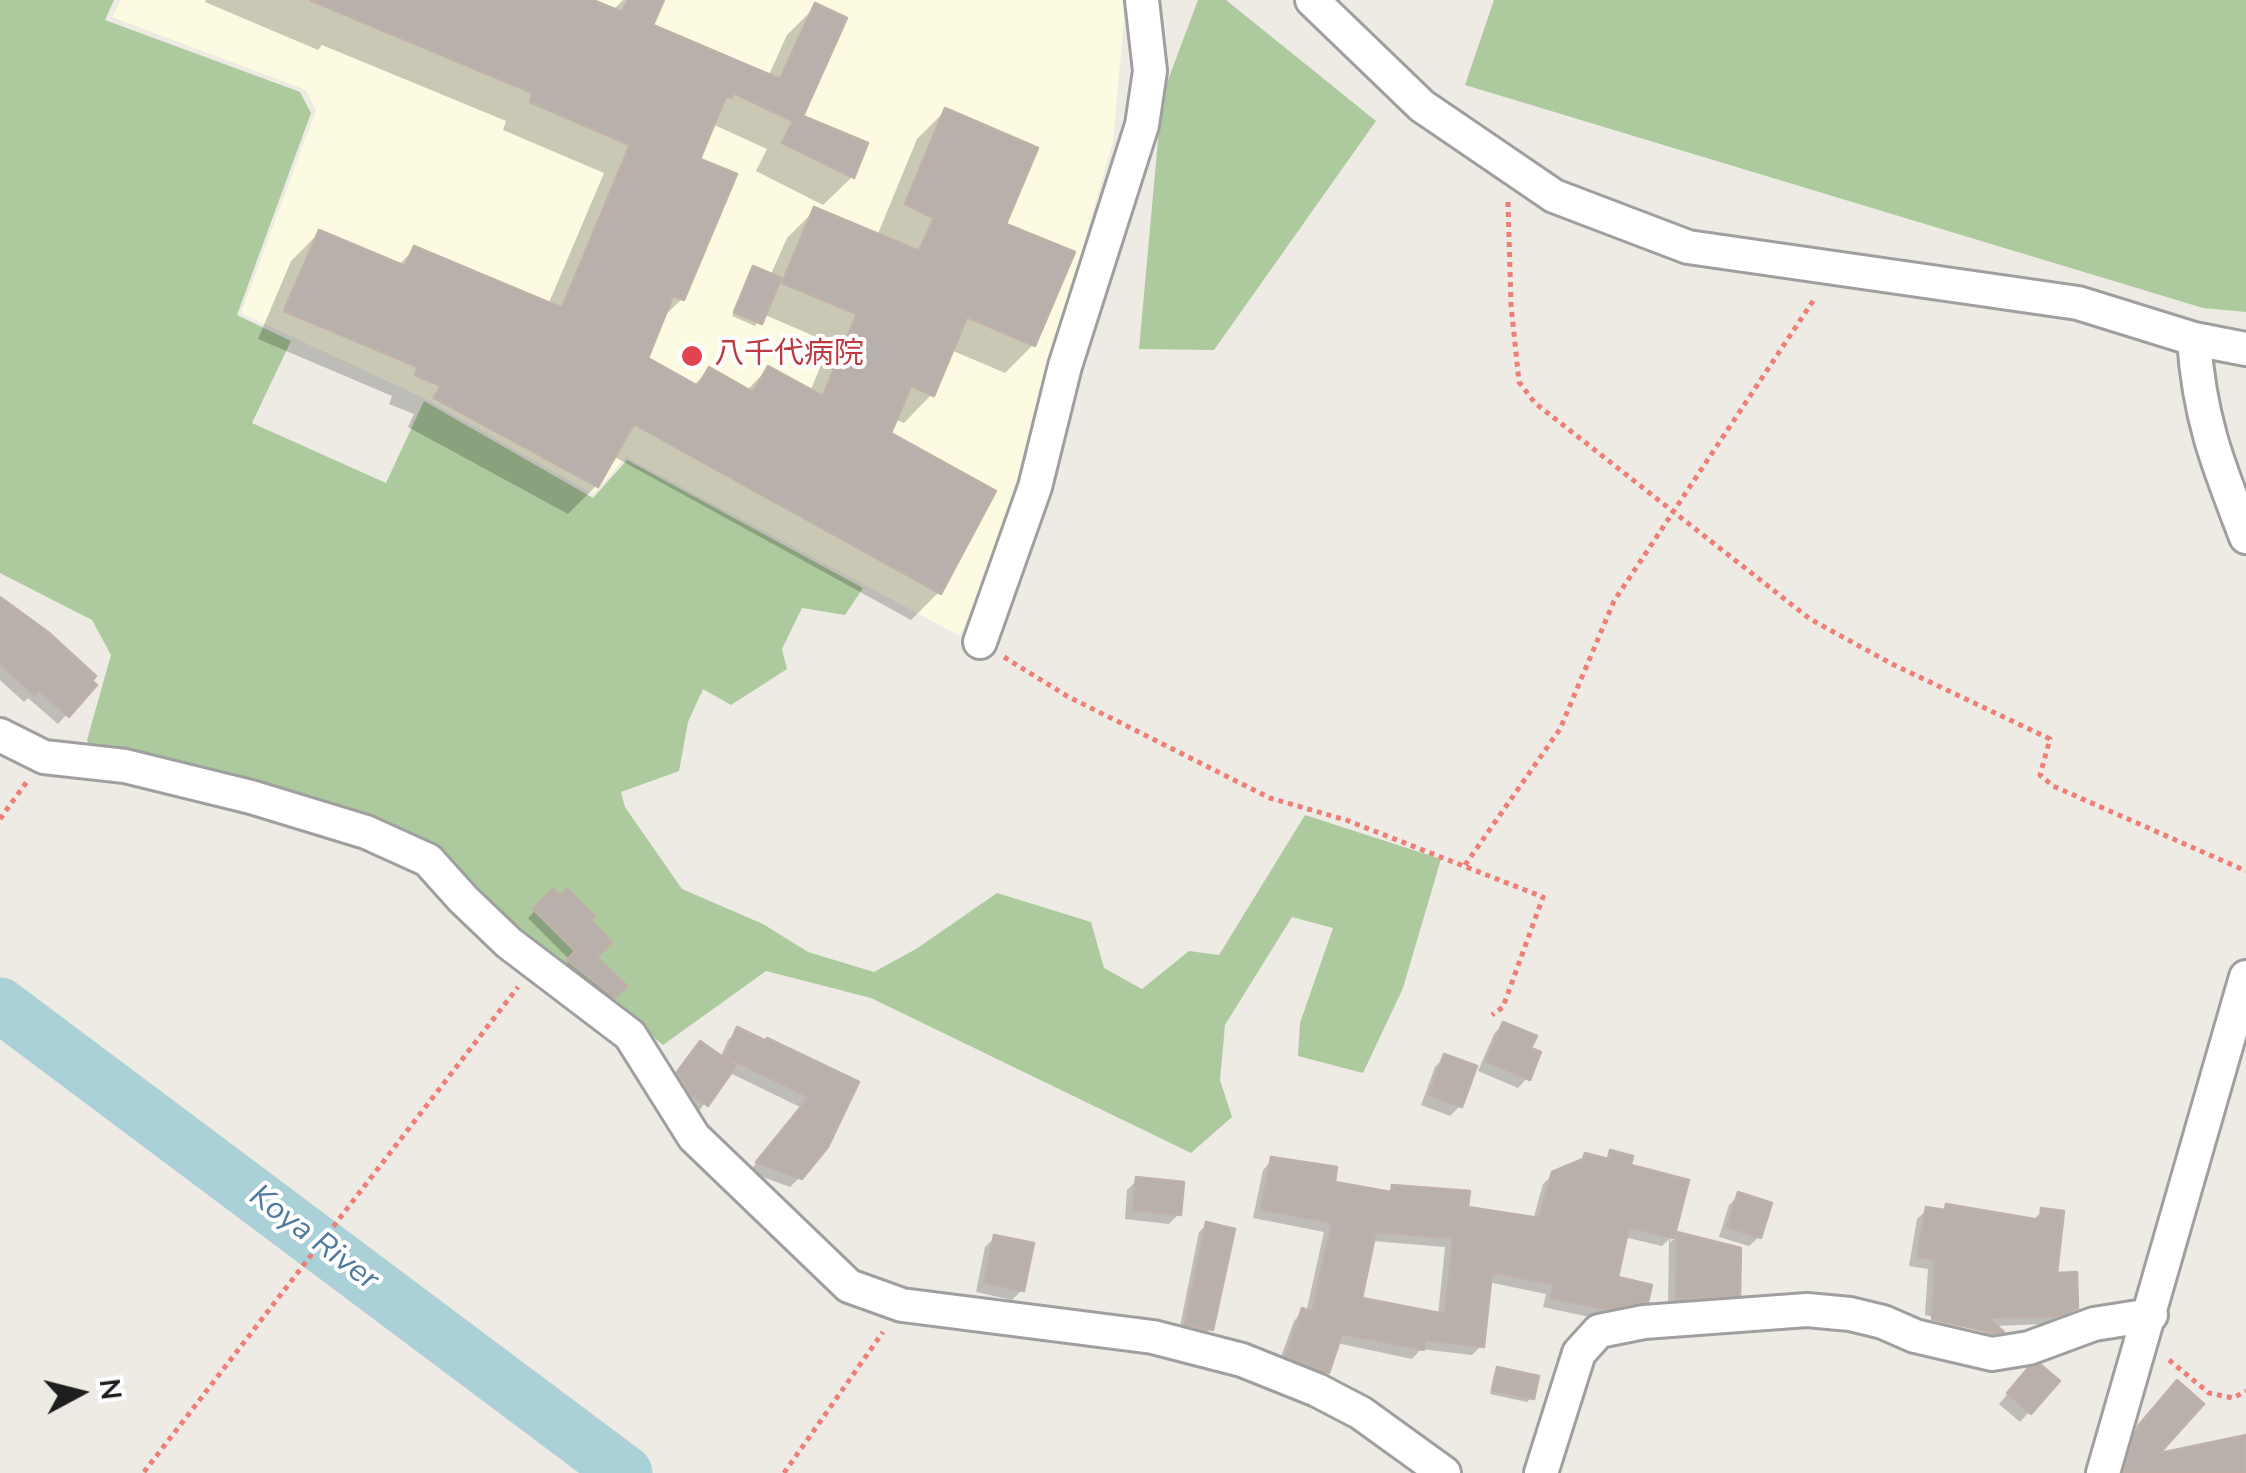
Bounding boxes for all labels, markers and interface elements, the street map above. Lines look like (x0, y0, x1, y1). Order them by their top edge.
place label: 八千代病院 (714, 338, 864, 374)
marker: 八千代病院 (679, 343, 705, 369)
water label: Koya River (241, 1178, 385, 1300)
north arrow (30, 1343, 130, 1443)
text: N (90, 1377, 130, 1402)

